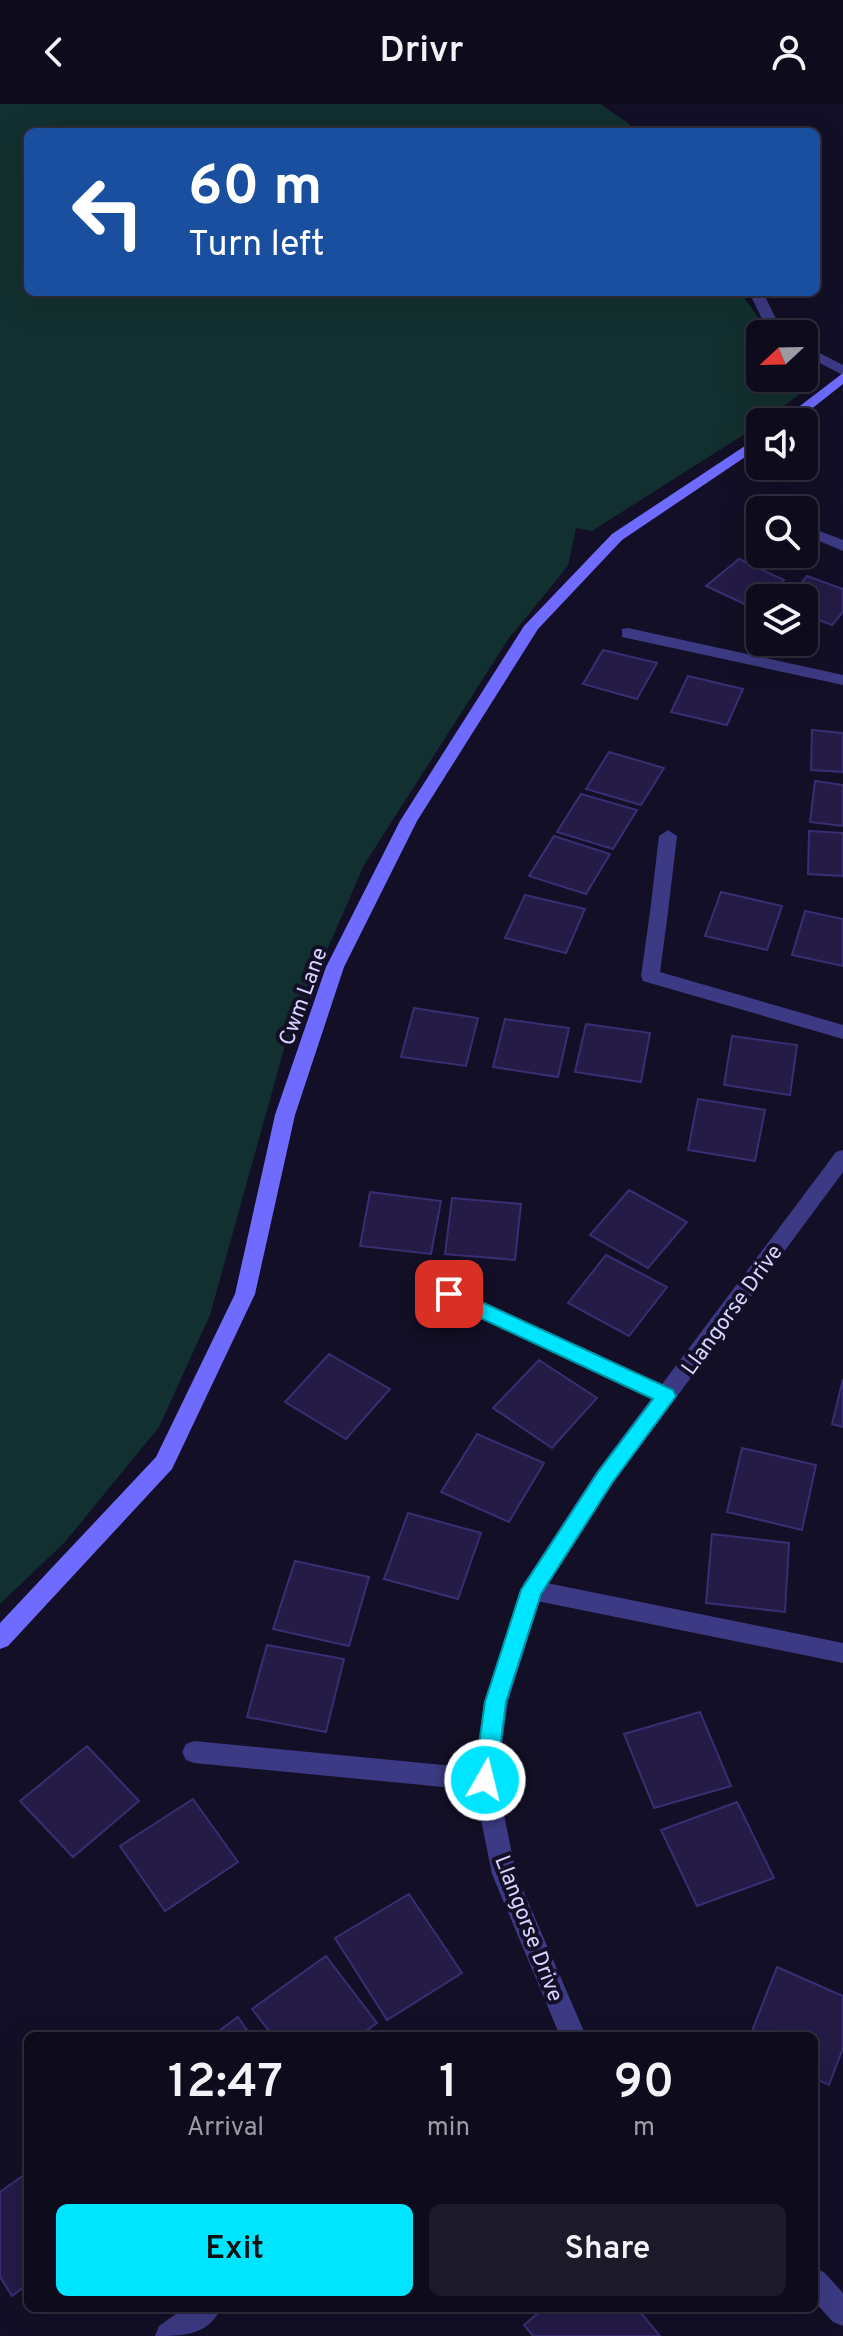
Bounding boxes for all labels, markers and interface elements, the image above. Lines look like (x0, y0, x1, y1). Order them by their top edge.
text: Drivr (379, 29, 464, 75)
icon: back (32, 30, 76, 74)
icon: person (767, 30, 811, 74)
text: 60 m (188, 154, 322, 224)
icon: left (56, 160, 160, 264)
text: Turn left (188, 223, 325, 269)
north arrow (746, 320, 818, 392)
map controls (746, 320, 818, 656)
button: sound (746, 408, 818, 480)
button: search (746, 496, 818, 568)
button: layers (746, 584, 818, 656)
street label: Cwm Lane (274, 944, 335, 1050)
street label: Llangorse Drive (677, 1240, 789, 1381)
pin (415, 1260, 483, 1328)
icon: arrive (427, 1272, 471, 1316)
position arrow (443, 1738, 527, 1822)
street label: Llangorse Drive (487, 1852, 568, 2006)
text: 12:47 (168, 2054, 283, 2114)
text: 1 (439, 2054, 458, 2114)
text: 90 (614, 2054, 674, 2114)
text: Arrival (187, 2112, 264, 2145)
text: min (427, 2112, 470, 2145)
text: m (633, 2112, 655, 2145)
button: Exit (56, 2204, 413, 2296)
button: Share (429, 2204, 786, 2296)

